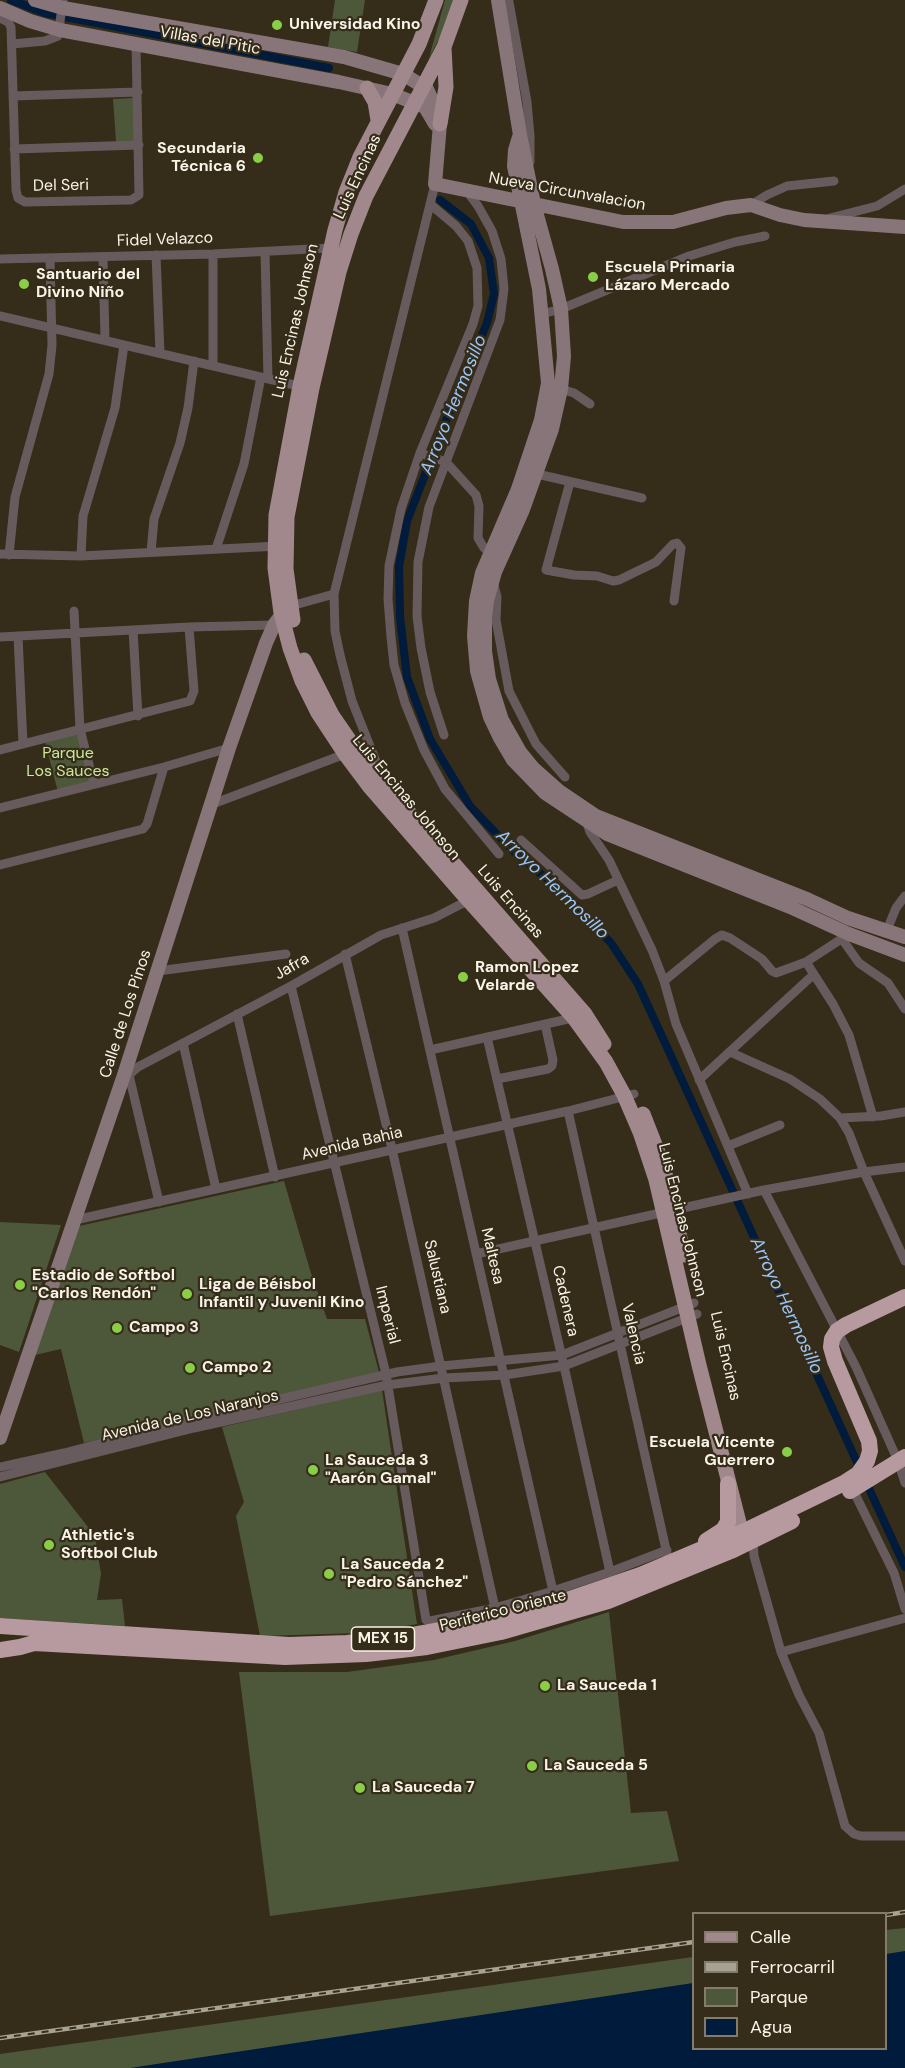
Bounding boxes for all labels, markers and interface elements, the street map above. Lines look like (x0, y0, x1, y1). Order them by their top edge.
place label: Universidad Kino (289, 15, 421, 35)
marker: Universidad Kino (270, 18, 284, 32)
street label: Villas del Pitic (158, 23, 262, 59)
street label: Luis Encinas (330, 132, 386, 222)
place label: Secundaria Técnica 6 (157, 139, 246, 177)
marker: Secundaria Técnica 6 (251, 151, 265, 165)
street label: Nueva Circunvalacion (487, 169, 647, 215)
street label: Del Seri (33, 176, 89, 196)
street label: Fidel Velazco (117, 229, 213, 251)
street label: Luis Encinas Johnson (269, 242, 323, 400)
place label: Escuela Primaria Lázaro Mercado (605, 258, 735, 296)
place label: Santuario del Divino Niño (36, 265, 140, 303)
marker: Escuela Primaria Lázaro Mercado (586, 270, 600, 284)
marker: Santuario del Divino Niño (17, 277, 31, 291)
water label: Arroyo Hermosillo (416, 332, 492, 478)
street label: Luis Encinas Johnson (348, 731, 464, 865)
park label: Parque Los Sauces (26, 744, 110, 782)
water label: Arroyo Hermosillo (491, 826, 613, 944)
street label: Luis Encinas (473, 861, 547, 943)
street label: Calle de Los Pinos (96, 947, 156, 1081)
street label: Jafra (271, 949, 313, 985)
place label: Ramon Lopez Velarde (475, 958, 579, 996)
marker: Ramon Lopez Velarde (456, 970, 470, 984)
street label: Avenida Bahia (300, 1123, 404, 1165)
street label: Luis Encinas Johnson (654, 1141, 710, 1299)
street label: Maltesa (476, 1226, 508, 1286)
water label: Arroyo Hermosillo (745, 1234, 827, 1378)
street label: Salustiana (419, 1238, 455, 1316)
street label: Cadenera (548, 1264, 582, 1338)
place label: Estadio de Softbol "Carlos Rendón" (32, 1266, 175, 1304)
place label: Liga de Béisbol Infantil y Juvenil Kino (199, 1275, 364, 1313)
marker: Estadio de Softbol "Carlos Rendón" (13, 1278, 27, 1292)
street label: Imperial (371, 1284, 403, 1346)
marker: Liga de Béisbol Infantil y Juvenil Kino (180, 1287, 194, 1301)
street label: Valencia (617, 1302, 649, 1366)
street label: Luis Encinas (705, 1310, 745, 1402)
place label: Campo 3 (129, 1318, 199, 1338)
marker: Campo 3 (110, 1321, 124, 1335)
place label: Campo 2 (202, 1358, 271, 1378)
marker: Campo 2 (183, 1361, 197, 1375)
street label: Avenida de Los Naranjos (100, 1386, 280, 1446)
place label: Escuela Vicente Guerrero (649, 1433, 775, 1471)
marker: Escuela Vicente Guerrero (780, 1445, 794, 1459)
place label: La Sauceda 3 "Aarón Gamal" (325, 1451, 436, 1489)
marker: La Sauceda 3 "Aarón Gamal" (306, 1463, 320, 1477)
place label: Athletic's Softbol Club (61, 1526, 158, 1564)
marker: Athletic's Softbol Club (42, 1538, 56, 1552)
place label: La Sauceda 2 "Pedro Sánchez" (341, 1555, 468, 1593)
marker: La Sauceda 2 "Pedro Sánchez" (322, 1567, 336, 1581)
street label: Periferico Oriente (438, 1586, 568, 1636)
road number: MEX 15 (352, 1627, 415, 1651)
place label: La Sauceda 1 (557, 1676, 657, 1696)
marker: La Sauceda 1 (538, 1679, 552, 1693)
place label: La Sauceda 5 (544, 1756, 648, 1776)
marker: La Sauceda 5 (525, 1759, 539, 1773)
place label: La Sauceda 7 (372, 1778, 475, 1798)
marker: La Sauceda 7 (353, 1781, 367, 1795)
legend (692, 1912, 887, 2050)
text: Calle (750, 1925, 791, 1949)
text: Ferrocarril (750, 1955, 835, 1979)
text: Parque (750, 1985, 808, 2009)
text: Agua (750, 2015, 792, 2039)

